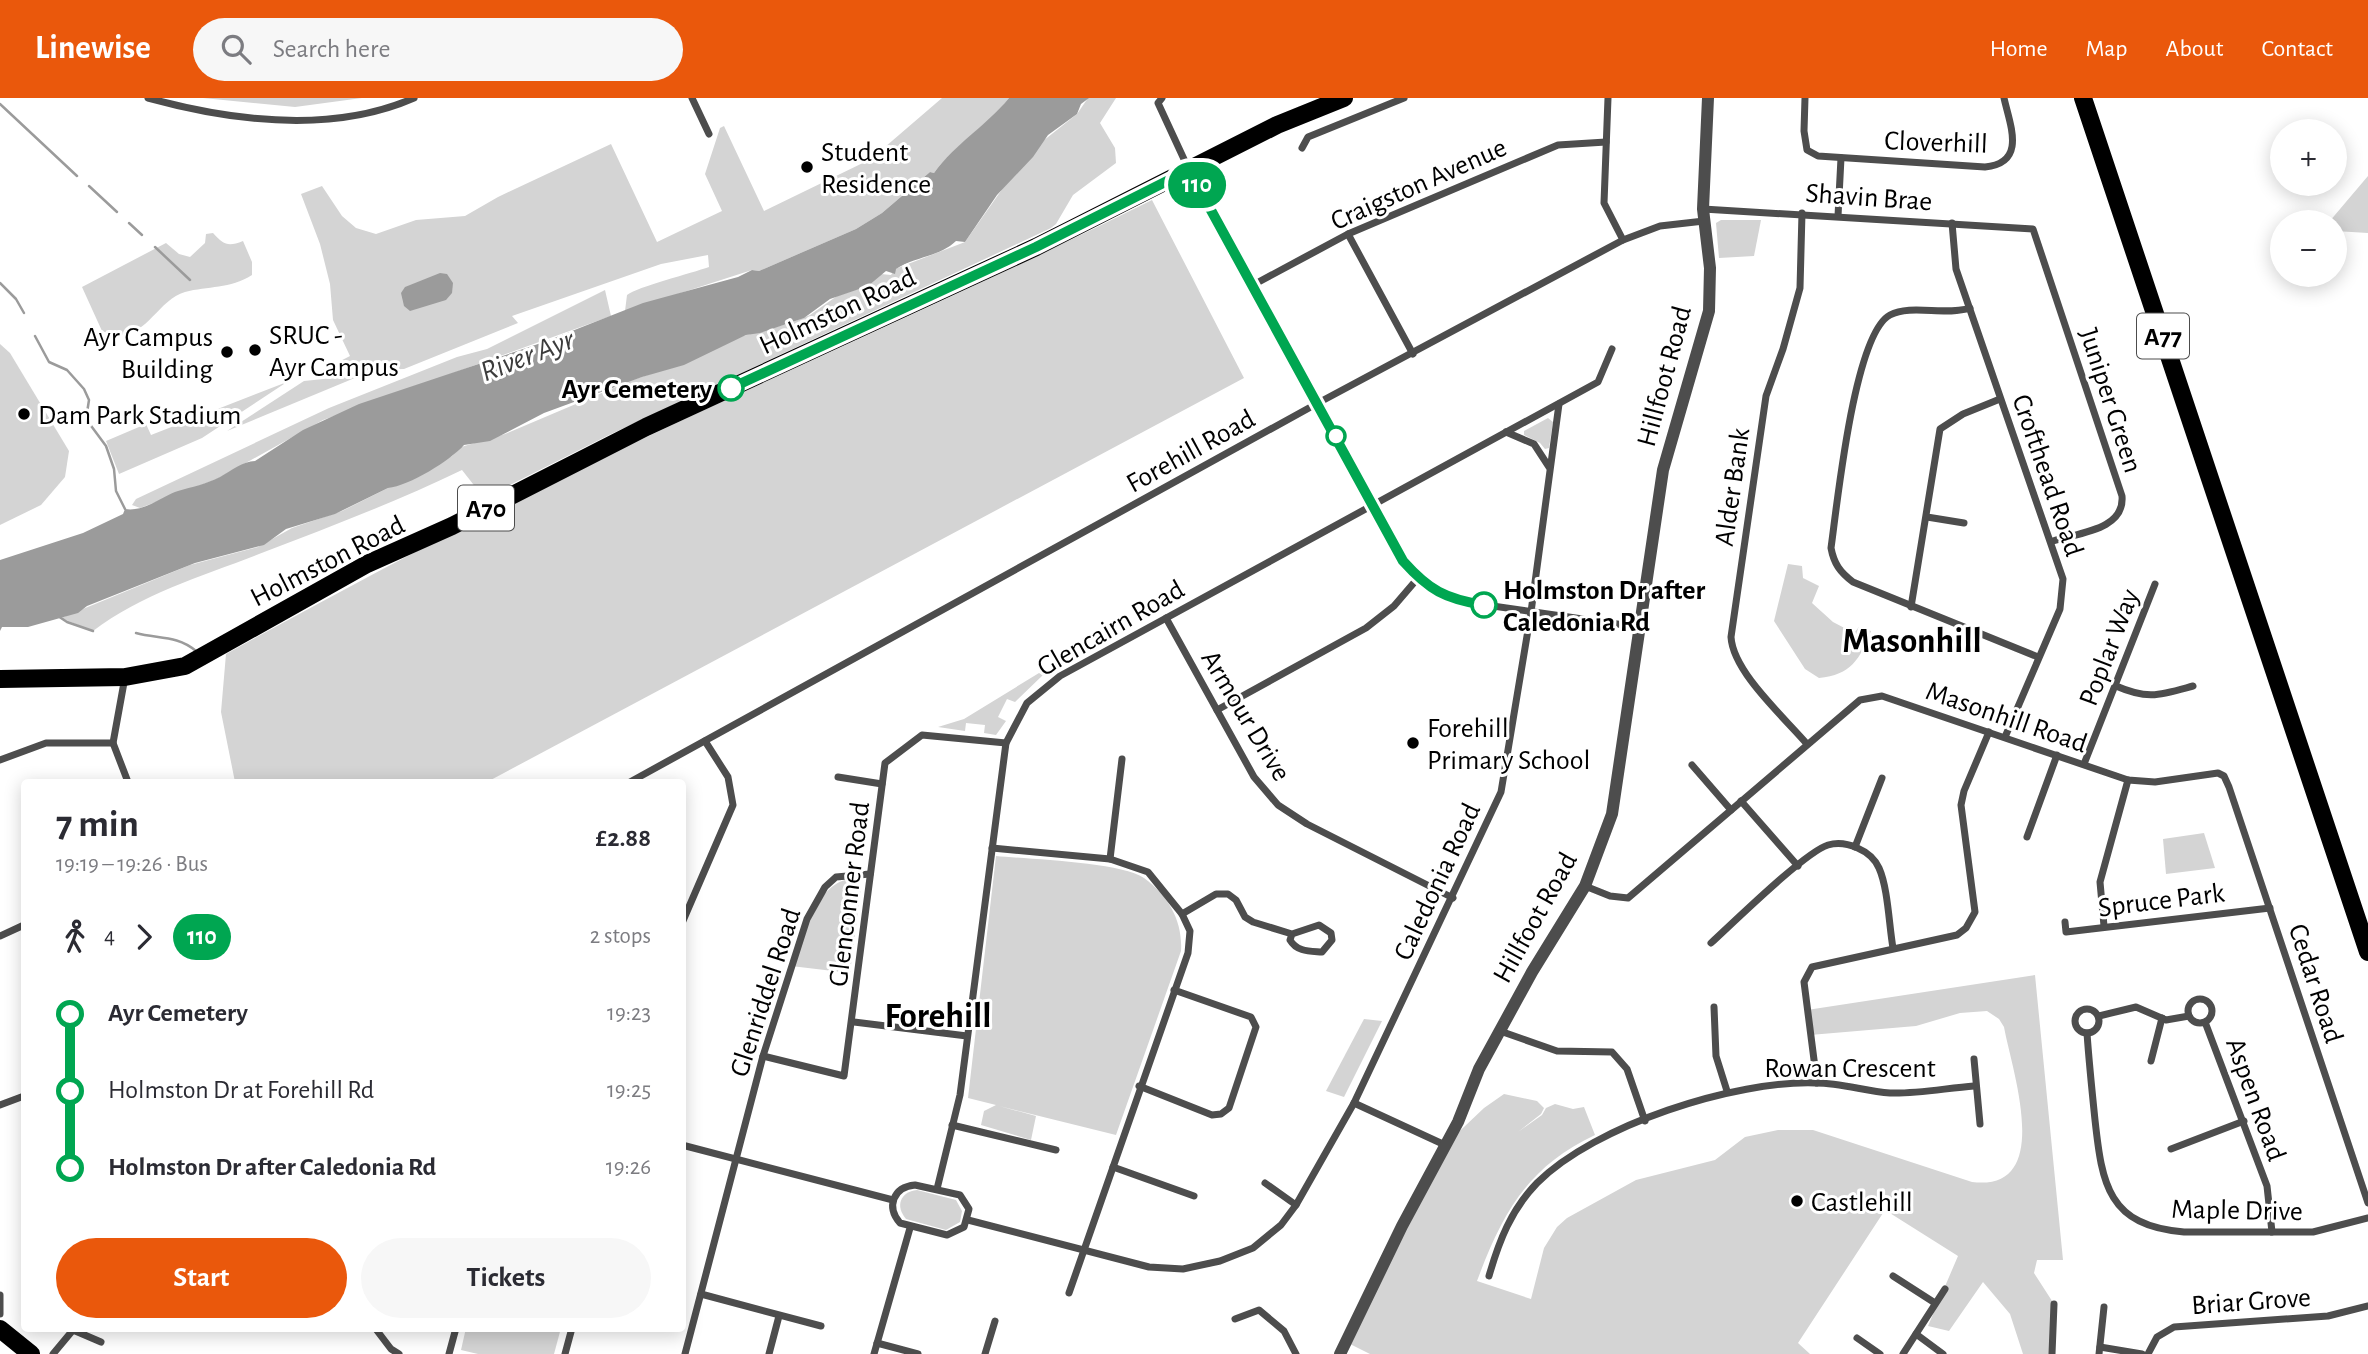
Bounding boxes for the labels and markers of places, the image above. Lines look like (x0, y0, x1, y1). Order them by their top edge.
place label: Student Residence (821, 139, 931, 199)
marker: Student Residence (799, 159, 815, 175)
place label: SRUC - Ayr Campus (269, 322, 399, 382)
place label: Ayr Campus Building (83, 324, 213, 384)
marker: SRUC - Ayr Campus (247, 342, 263, 358)
marker: Ayr Campus Building (219, 344, 235, 360)
marker: Ayr Cemetery (718, 375, 744, 401)
place label: Ayr Cemetery (561, 376, 712, 404)
place label: Dam Park Stadium (38, 402, 241, 430)
marker: Dam Park Stadium (16, 406, 32, 422)
unlabelled marker (1326, 426, 1346, 446)
place label: Holmston Dr after Caledonia Rd (1503, 577, 1706, 637)
marker: Holmston Dr after Caledonia Rd (1471, 592, 1497, 618)
place label: Forehill Primary School (1427, 715, 1590, 775)
marker: Forehill Primary School (1405, 735, 1421, 751)
place label: Castlehill (1811, 1189, 1913, 1217)
marker: Castlehill (1789, 1193, 1805, 1209)

